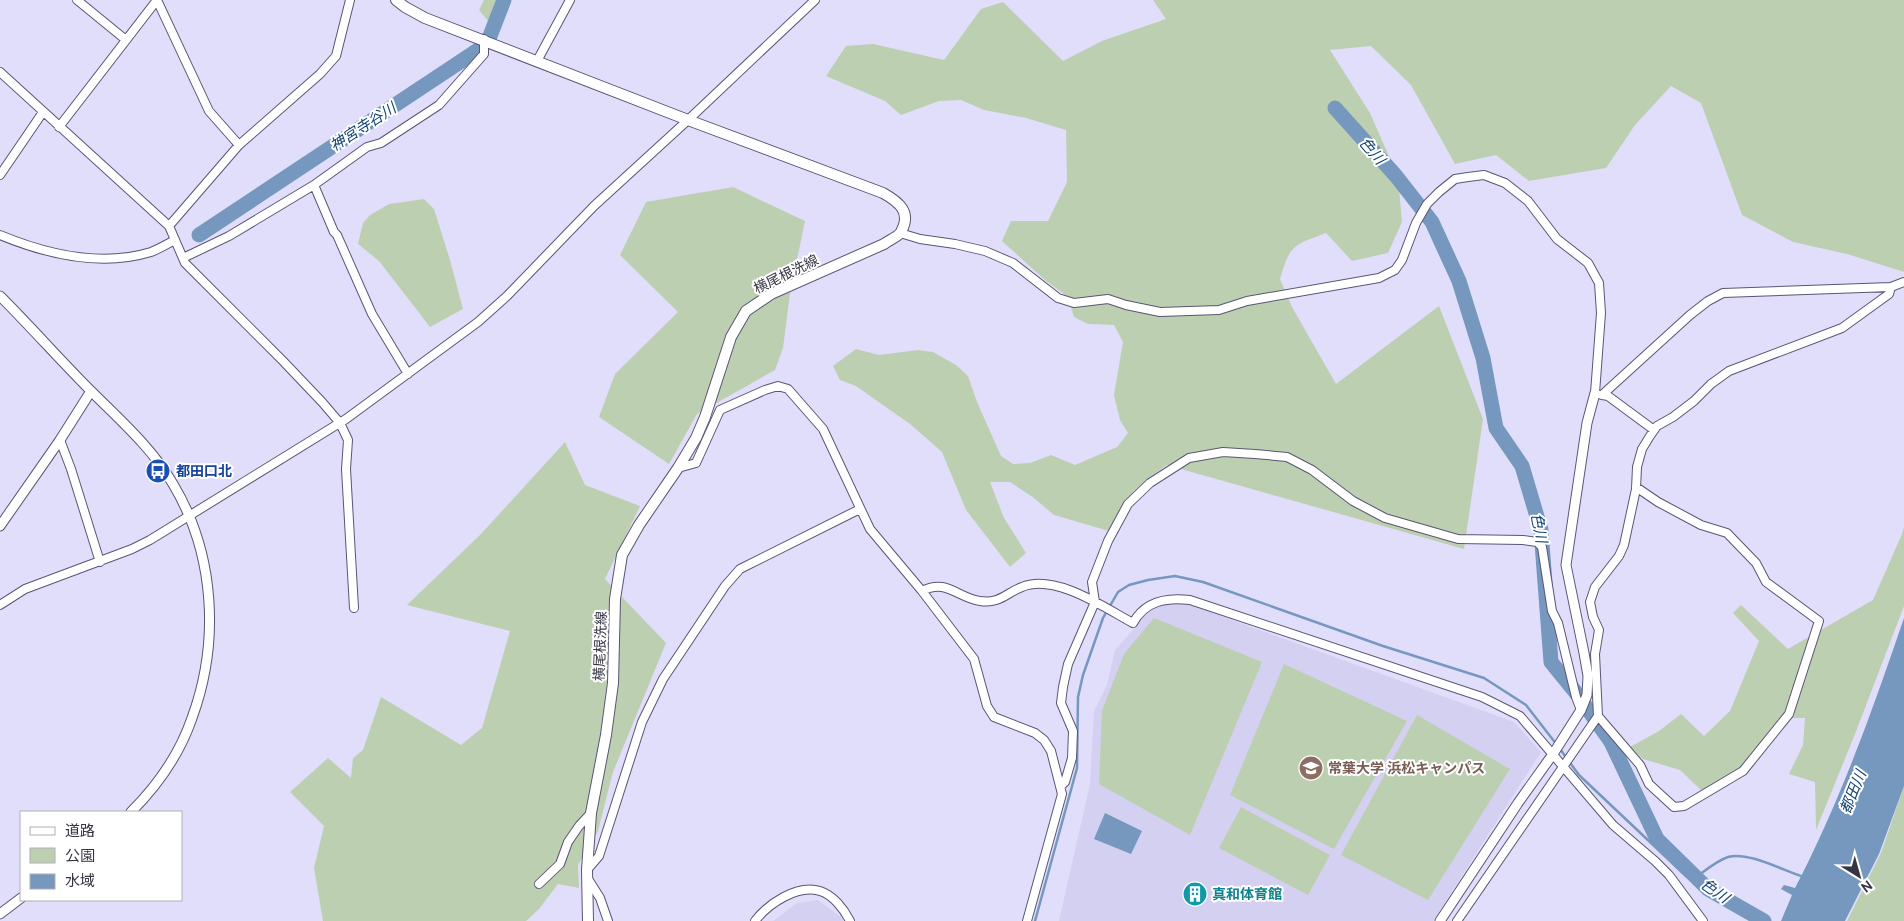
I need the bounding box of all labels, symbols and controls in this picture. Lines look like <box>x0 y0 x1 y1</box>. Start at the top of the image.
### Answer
water label: 神宮寺谷川 <box>327 98 401 155</box>
water label: 色川 <box>1355 134 1390 170</box>
street label: 横尾根洗線 <box>751 251 821 297</box>
bus stop icon: 都田口北 <box>145 458 171 484</box>
place label: 都田口北 <box>176 462 232 480</box>
water label: 色川 <box>1527 512 1551 546</box>
street label: 横尾根洗線 <box>590 611 610 681</box>
school or university icon: 常葉大学 浜松キャンパス <box>1298 755 1324 781</box>
place label: 常葉大学 浜松キャンパス <box>1328 759 1485 777</box>
water label: 都田川 <box>1836 766 1871 816</box>
legend <box>20 811 182 901</box>
text: 道路 <box>65 822 95 840</box>
text: 公園 <box>65 847 95 865</box>
north arrow <box>1834 851 1884 901</box>
text: 水域 <box>65 872 95 890</box>
water label: 色川 <box>1698 875 1734 908</box>
text: N <box>1857 876 1876 897</box>
building icon: 真和体育館 <box>1182 881 1208 907</box>
place label: 真和体育館 <box>1212 885 1282 903</box>

